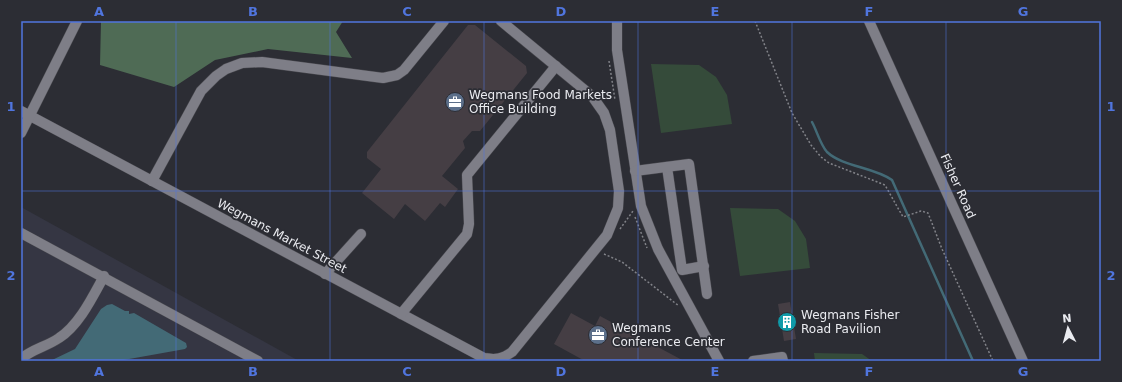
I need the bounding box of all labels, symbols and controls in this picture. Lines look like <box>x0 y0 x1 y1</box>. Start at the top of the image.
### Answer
text: A <box>94 4 104 19</box>
text: B <box>248 4 258 19</box>
text: C <box>402 4 412 19</box>
text: D <box>556 4 567 19</box>
text: E <box>711 4 719 19</box>
text: F <box>865 4 873 19</box>
text: G <box>1018 4 1028 19</box>
place label: Wegmans Food Markets Office Building <box>469 88 612 116</box>
office icon: Wegmans Food Markets Office Building <box>444 91 466 113</box>
text: 1 <box>6 99 16 114</box>
text: 1 <box>1106 99 1116 114</box>
street label: Fisher Road <box>937 151 979 221</box>
street label: Wegmans Market Street <box>215 196 349 276</box>
text: 2 <box>6 268 16 283</box>
text: 2 <box>1106 268 1116 283</box>
place label: Wegmans Fisher Road Pavilion <box>801 308 899 336</box>
north arrow <box>1048 308 1088 348</box>
building icon: Wegmans Fisher Road Pavilion <box>776 311 798 333</box>
text: N <box>1062 312 1072 325</box>
place label: Wegmans Conference Center <box>612 321 725 349</box>
office icon: Wegmans Conference Center <box>587 324 609 346</box>
text: A <box>94 364 104 379</box>
text: B <box>248 364 258 379</box>
text: C <box>402 364 412 379</box>
text: D <box>556 364 567 379</box>
text: E <box>711 364 719 379</box>
text: F <box>865 364 873 379</box>
text: G <box>1018 364 1028 379</box>

